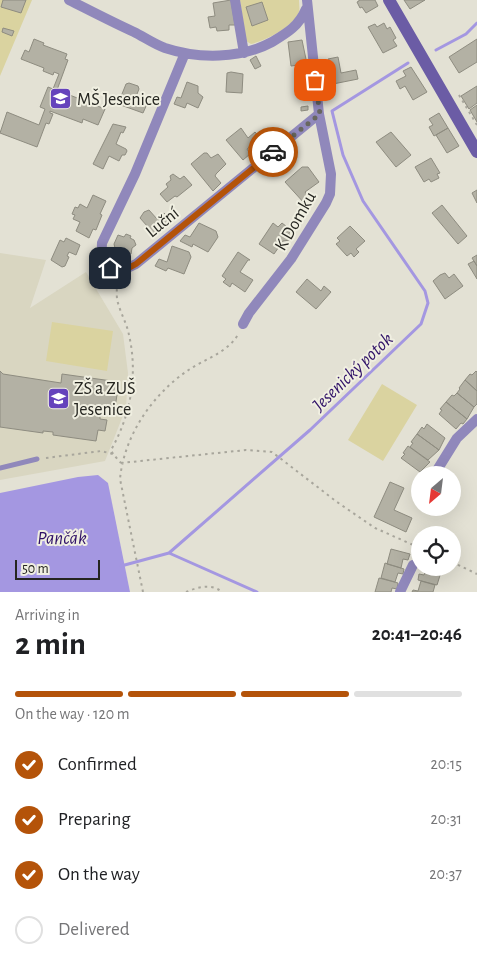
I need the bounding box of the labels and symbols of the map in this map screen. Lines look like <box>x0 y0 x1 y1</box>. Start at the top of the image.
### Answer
pin <box>294 59 336 101</box>
school or university icon: MŠ Jesenice <box>49 87 73 111</box>
place label: MŠ Jesenice <box>77 88 160 109</box>
courier <box>248 127 298 177</box>
street label: K Domku <box>272 189 320 254</box>
street label: Luční <box>143 204 183 241</box>
pin <box>89 247 131 289</box>
water label: Jesenický potok <box>309 329 397 415</box>
place label: ZŠ a ZUŠ Jesenice <box>74 377 136 419</box>
school or university icon: ZŠ a ZUŠ Jesenice <box>46 386 70 410</box>
north arrow <box>411 466 461 516</box>
water label: Pančák <box>37 529 87 548</box>
scale bar <box>15 557 100 580</box>

